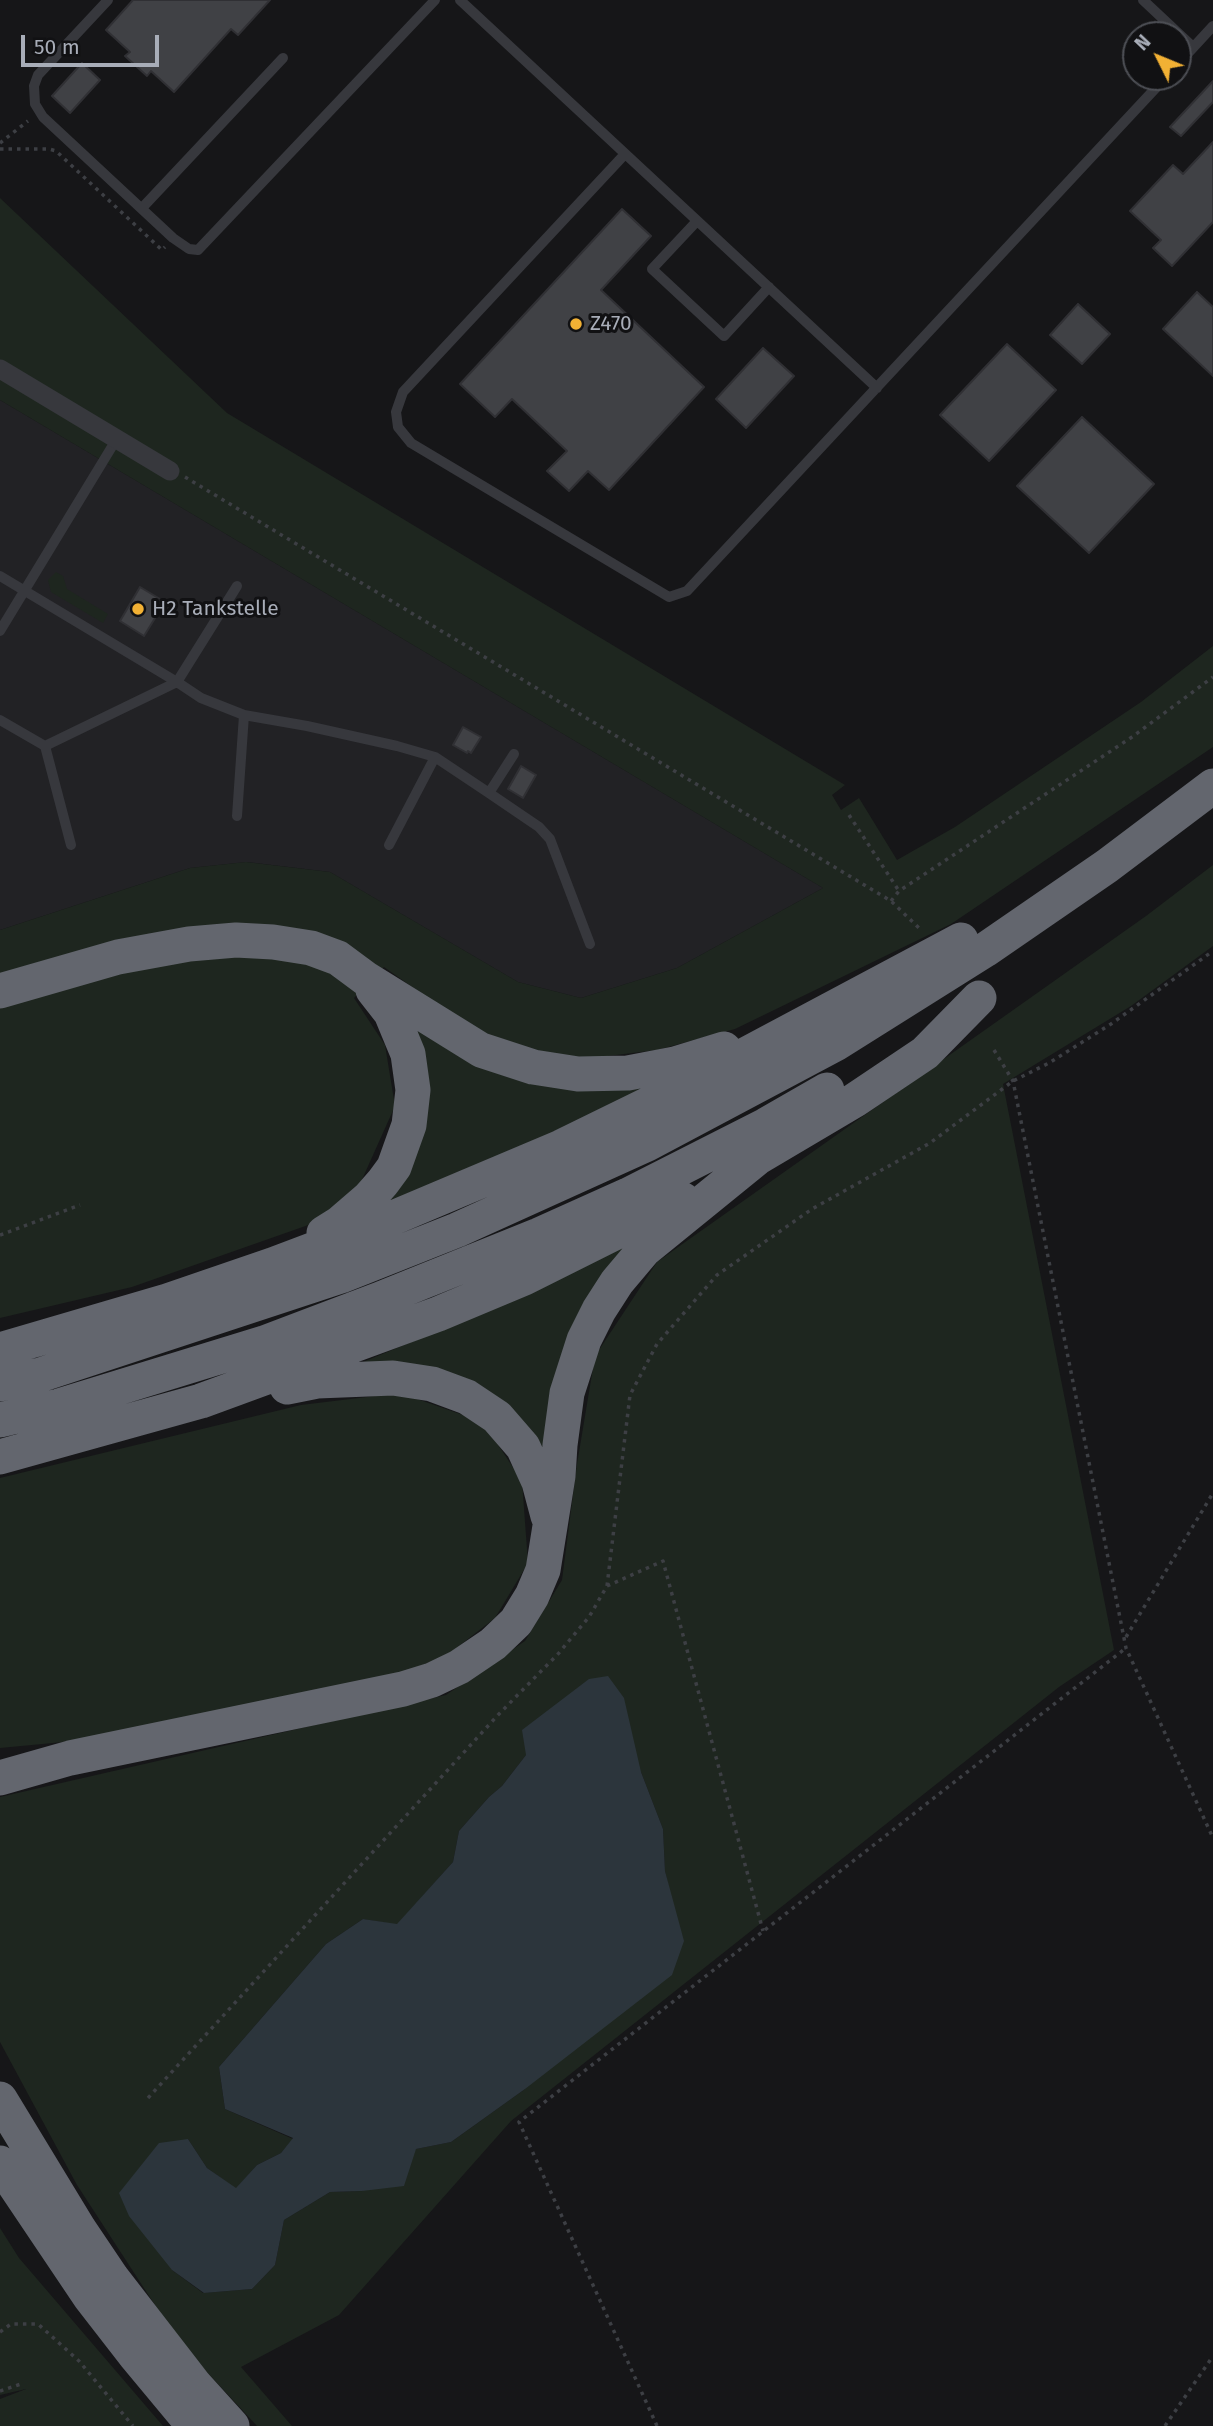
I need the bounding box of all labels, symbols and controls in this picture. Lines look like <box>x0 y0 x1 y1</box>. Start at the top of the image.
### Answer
scale bar <box>24 21 163 65</box>
north arrow <box>1122 21 1192 91</box>
text: N <box>1130 30 1155 55</box>
text: 50 m <box>34 34 80 60</box>
place label: Z470 <box>590 311 632 337</box>
marker: Z470 <box>568 316 584 332</box>
place label: H2 Tankstelle <box>152 596 279 622</box>
marker: H2 Tankstelle <box>130 601 146 617</box>

